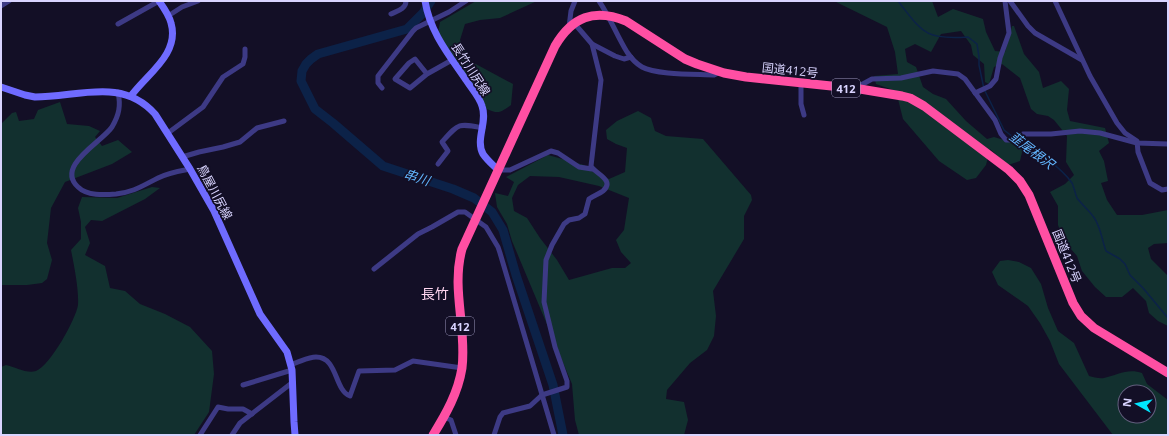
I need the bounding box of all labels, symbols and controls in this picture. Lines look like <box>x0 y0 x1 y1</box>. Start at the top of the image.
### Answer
street label: 長竹川尻線 <box>448 39 494 99</box>
street label: 国道412号 <box>761 59 819 81</box>
road number: 412 <box>832 79 860 97</box>
water label: 韮尾根沢 <box>1006 127 1060 174</box>
street label: 鳥屋川尻線 <box>193 162 237 222</box>
water label: 串川 <box>402 164 434 190</box>
street label: 国道412号 <box>1049 227 1085 285</box>
district label: 長竹 <box>421 284 449 303</box>
road number: 412 <box>446 317 474 335</box>
north arrow <box>1117 384 1157 424</box>
text: N <box>1119 397 1135 408</box>

